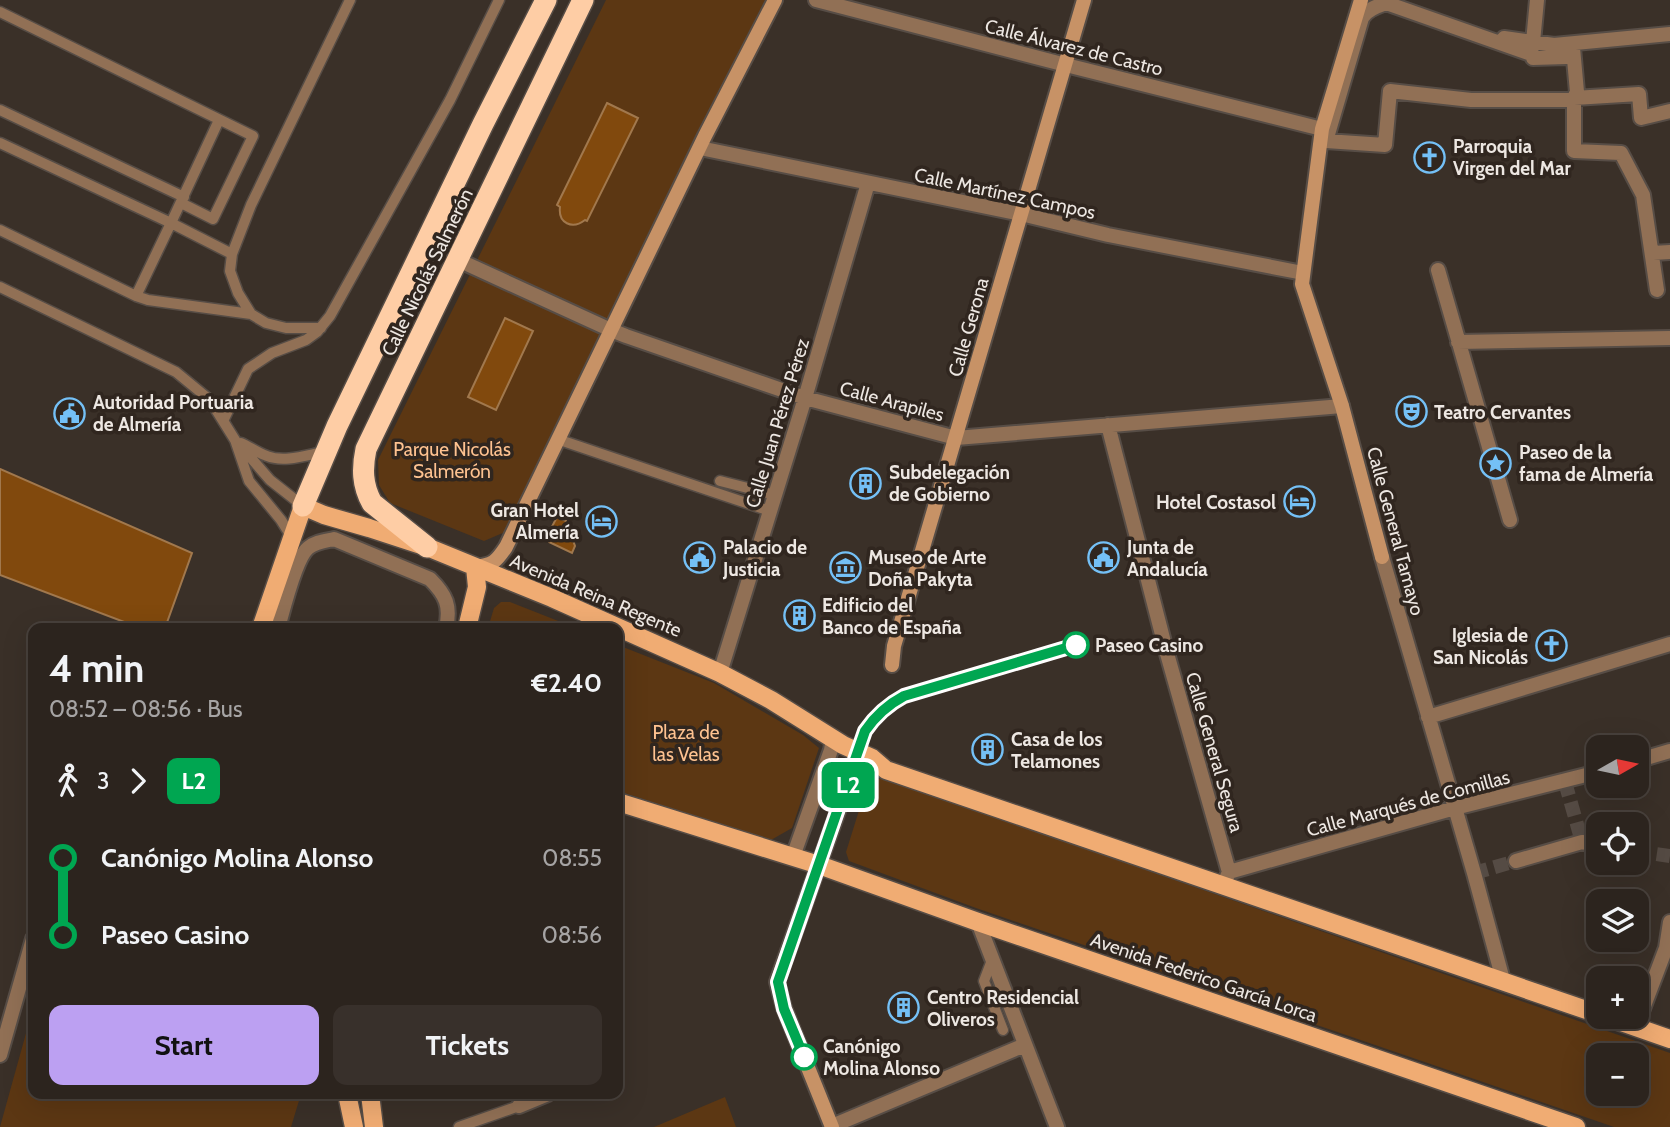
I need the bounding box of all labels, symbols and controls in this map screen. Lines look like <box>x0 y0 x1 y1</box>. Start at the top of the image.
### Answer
street label: Calle Álvarez de Castro <box>983 13 1165 81</box>
place label: Parroquia Virgen del Mar <box>1453 135 1571 180</box>
church icon: Parroquia Virgen del Mar <box>1413 140 1447 174</box>
street label: Calle Martínez Campos <box>912 163 1098 224</box>
street label: Calle Nicolás Salmerón <box>377 185 478 360</box>
street label: Calle Gerona <box>943 275 994 379</box>
street label: Calle Juan Pérez Pérez <box>741 336 814 511</box>
street label: Calle Arapiles <box>837 377 947 426</box>
place label: Autoridad Portuaria de Almería <box>93 391 254 436</box>
theatre icon: Teatro Cervantes <box>1394 395 1428 429</box>
public building icon: Autoridad Portuaria de Almería <box>53 396 87 430</box>
place label: Teatro Cervantes <box>1434 401 1571 424</box>
park label: Parque Nicolás Salmerón <box>393 438 511 483</box>
place label: Paseo de la fama de Almería <box>1519 441 1654 486</box>
street label: Calle General Tamayo <box>1362 444 1429 618</box>
place icon: Paseo de la fama de Almería <box>1479 446 1513 480</box>
place label: Subdelegación de Gobierno <box>889 461 1010 506</box>
building icon: Subdelegación de Gobierno <box>849 466 883 500</box>
hotel icon: Hotel Costasol <box>1282 485 1316 519</box>
place label: Hotel Costasol <box>1156 491 1276 514</box>
place label: Gran Hotel Almería <box>490 499 580 544</box>
hotel icon: Gran Hotel Almería <box>585 504 619 538</box>
place label: Palacio de Justicia <box>722 536 807 581</box>
place label: Junta de Andalucía <box>1126 536 1208 581</box>
public building icon: Palacio de Justicia <box>683 541 717 575</box>
public building icon: Junta de Andalucía <box>1087 541 1121 575</box>
place label: Museo de Arte Doña Pakyta <box>868 546 987 591</box>
street label: Avenida Reina Regente <box>507 549 685 642</box>
museum icon: Museo de Arte Doña Pakyta <box>828 551 862 585</box>
place label: Edificio del Banco de España <box>822 594 962 639</box>
building icon: Edificio del Banco de España <box>782 599 816 633</box>
place label: Iglesia de San Nicolás <box>1433 624 1528 669</box>
church icon: Iglesia de San Nicolás <box>1534 629 1568 663</box>
marker: Paseo Casino <box>1063 632 1089 658</box>
place label: Paseo Casino <box>1095 634 1204 657</box>
text: 4 min <box>49 645 144 692</box>
text: €2.40 <box>531 667 602 699</box>
street label: Calle General Segura <box>1181 669 1248 835</box>
text: 08:52 – 08:56 · Bus <box>49 695 242 723</box>
park label: Plaza de las Velas <box>652 721 720 766</box>
place label: Casa de los Telamones <box>1011 728 1103 773</box>
building icon: Casa de los Telamones <box>971 733 1005 767</box>
north arrow <box>1586 735 1648 798</box>
map controls <box>1586 735 1649 1106</box>
icon: walk <box>49 762 87 800</box>
icon: forward <box>119 762 157 800</box>
line badge: L2 <box>816 762 880 808</box>
street label: Calle Marqués de Comillas <box>1304 765 1512 842</box>
text: L2 <box>181 766 206 795</box>
text: 3 <box>97 767 109 795</box>
text: L2 <box>836 770 860 799</box>
button: locate <box>1586 812 1649 875</box>
text: Canónigo Molina Alonso <box>101 842 373 874</box>
text: 08:55 <box>542 844 602 872</box>
button: layers <box>1586 889 1649 952</box>
text: Paseo Casino <box>101 919 249 951</box>
text: 08:56 <box>542 921 602 949</box>
street label: Avenida Federico García Lorca <box>1088 928 1320 1027</box>
button: + <box>1586 966 1649 1029</box>
place label: Centro Residencial Oliveros <box>927 986 1079 1031</box>
building icon: Centro Residencial Oliveros <box>887 991 921 1025</box>
button: Start <box>49 1005 319 1085</box>
button: Tickets <box>333 1005 602 1085</box>
place label: Canónigo Molina Alonso <box>823 1035 940 1080</box>
button: − <box>1586 1043 1649 1106</box>
marker: Canónigo Molina Alonso <box>791 1044 817 1070</box>

